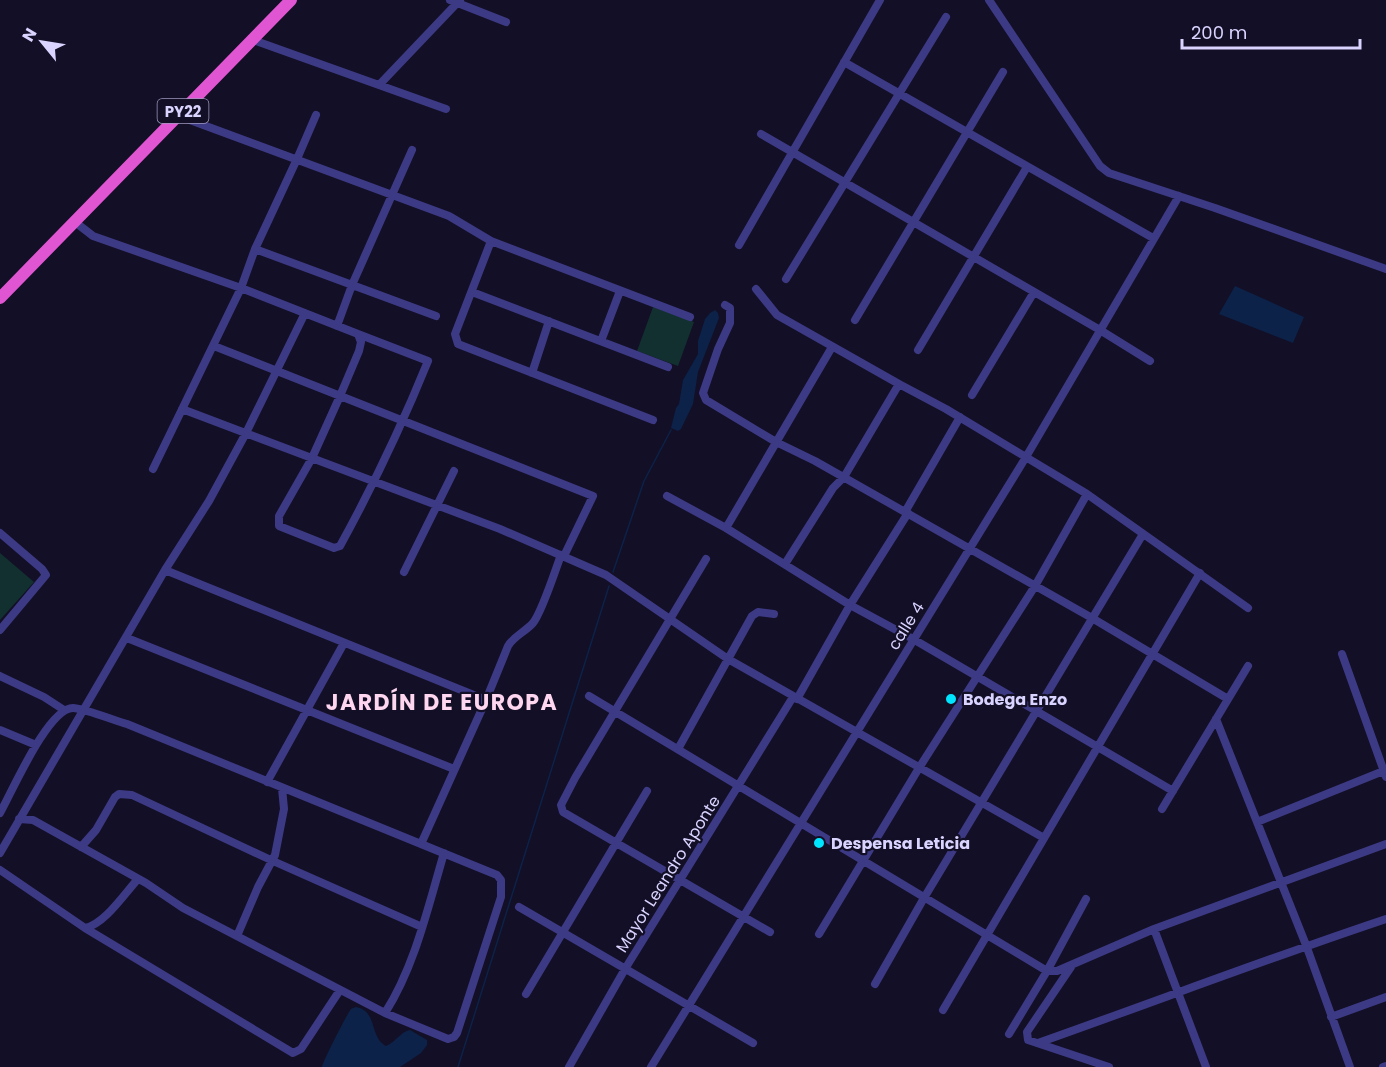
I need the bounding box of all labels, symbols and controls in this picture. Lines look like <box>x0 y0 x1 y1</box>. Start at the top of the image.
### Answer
north arrow <box>12 12 72 72</box>
scale bar <box>1182 12 1360 50</box>
text: 200 m <box>1191 20 1247 45</box>
text: N <box>16 24 42 46</box>
road number: PY22 <box>158 99 208 123</box>
street label: calle 4 <box>882 598 930 654</box>
district label: JARDÍN DE EUROPA <box>326 687 558 718</box>
place label: Bodega Enzo <box>963 688 1067 711</box>
marker: Bodega Enzo <box>944 692 958 706</box>
street label: Mayor Leandro Aponte <box>610 791 726 957</box>
place label: Despensa Leticia <box>831 832 970 855</box>
marker: Despensa Leticia <box>812 836 826 850</box>

